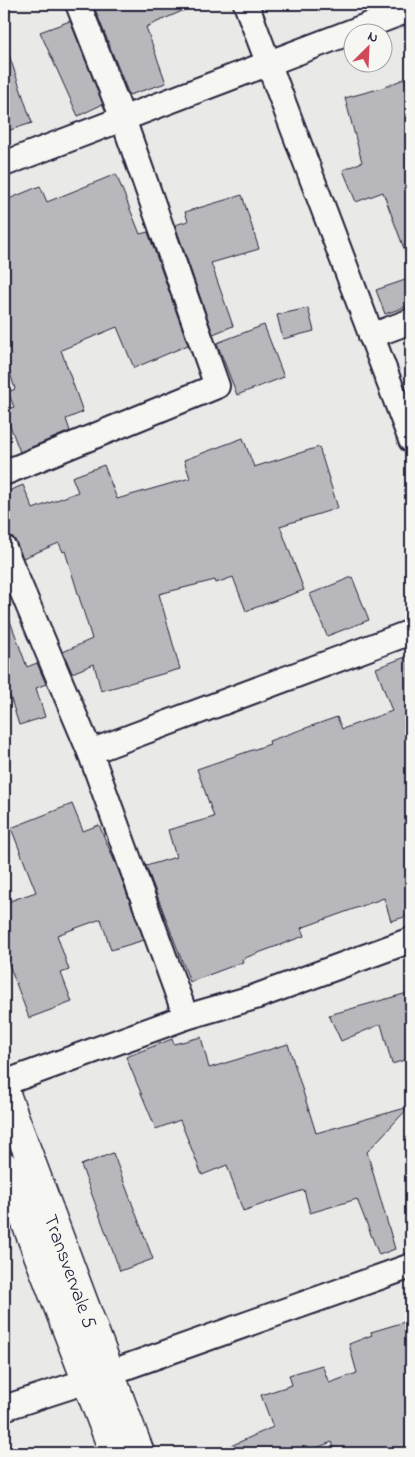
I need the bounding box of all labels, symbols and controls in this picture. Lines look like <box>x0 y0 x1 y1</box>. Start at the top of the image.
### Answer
north arrow <box>342 22 392 72</box>
text: N <box>364 26 381 49</box>
street label: Transvervale 5 <box>35 1211 103 1333</box>

